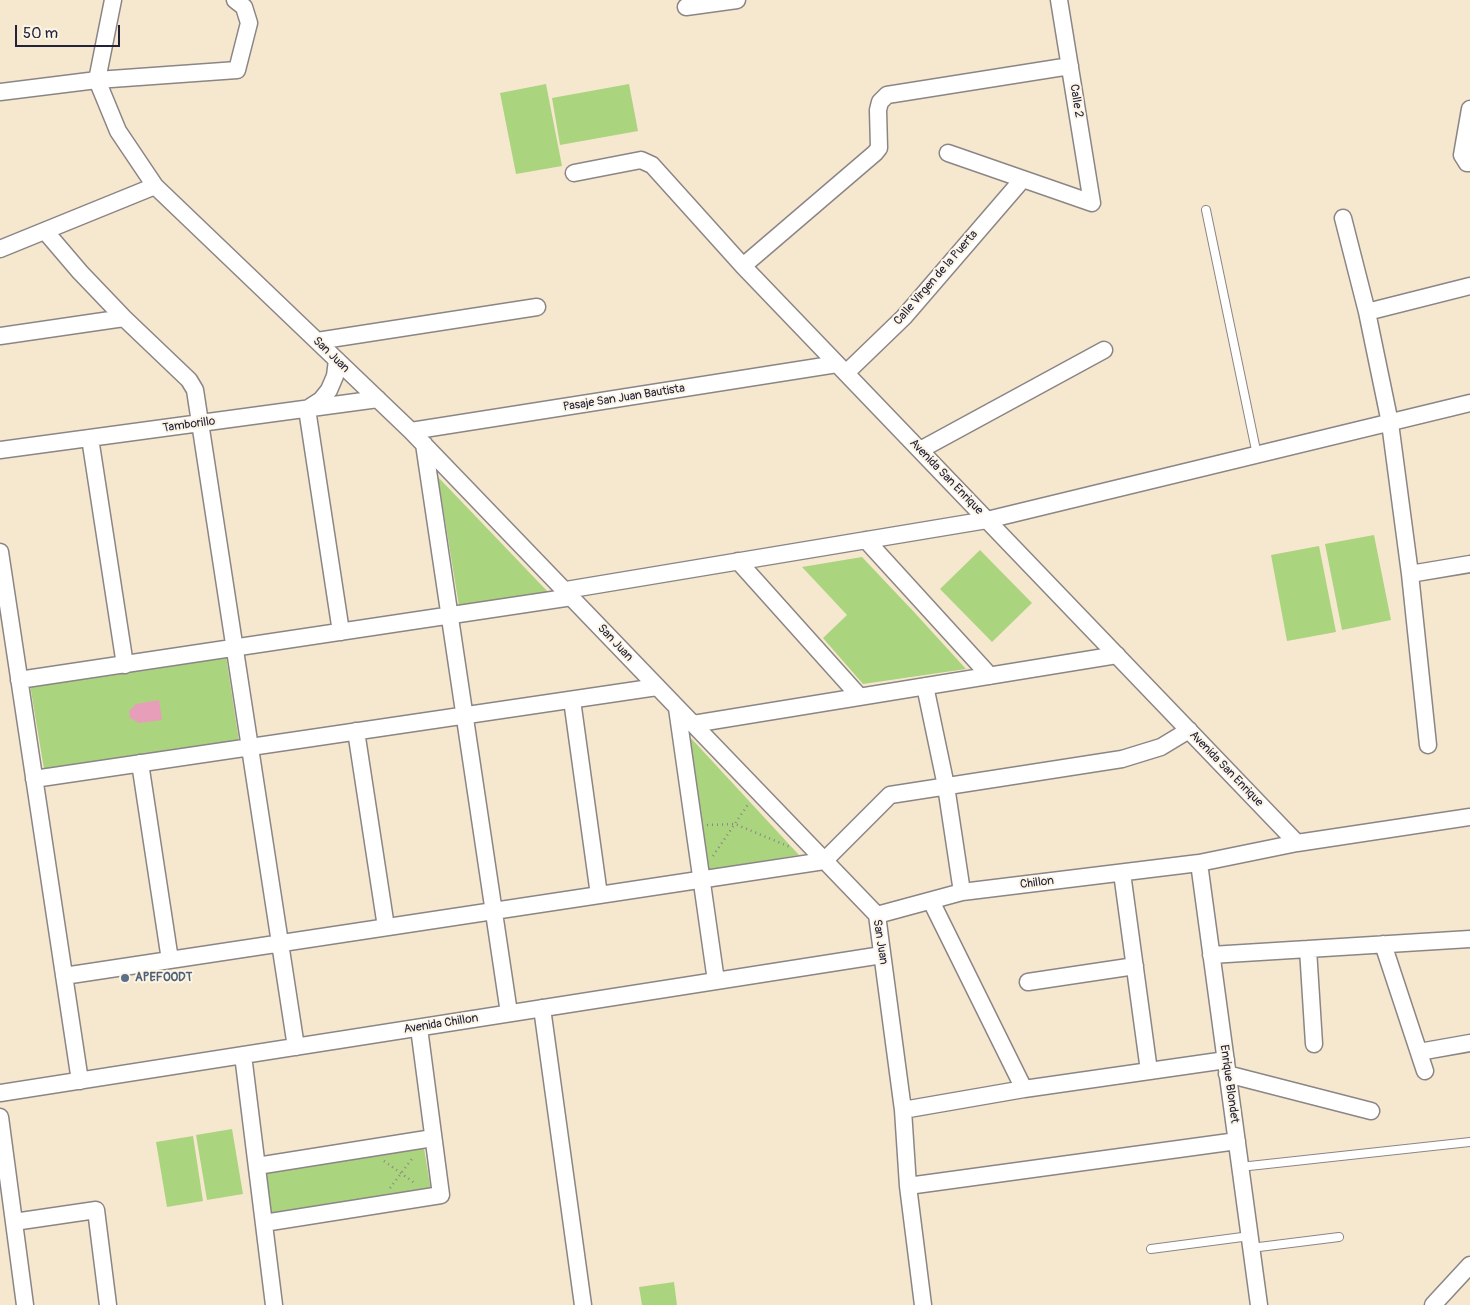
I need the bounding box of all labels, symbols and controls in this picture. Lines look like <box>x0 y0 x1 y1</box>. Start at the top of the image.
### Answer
scale bar <box>18 15 122 47</box>
text: 50 m <box>23 24 58 43</box>
street label: Calle 2 <box>1066 83 1086 119</box>
street label: Calle Virgen de la Puerta <box>891 228 981 328</box>
street label: San Juan <box>310 334 352 376</box>
street label: Pasaje San Juan Bautista <box>562 381 686 415</box>
street label: Tamborillo <box>162 414 216 436</box>
street label: Avenida San Enrique <box>906 436 986 518</box>
street label: San Juan <box>594 621 636 665</box>
street label: Avenida San Enrique <box>1186 728 1266 810</box>
street label: Chillon <box>1019 874 1055 892</box>
street label: San Juan <box>869 918 891 966</box>
place label: APEFOODT <box>135 971 192 985</box>
marker: APEFOODT <box>119 972 131 984</box>
street label: Avenida Chillon <box>403 1011 479 1037</box>
street label: Enrique Blondet <box>1216 1044 1242 1124</box>

